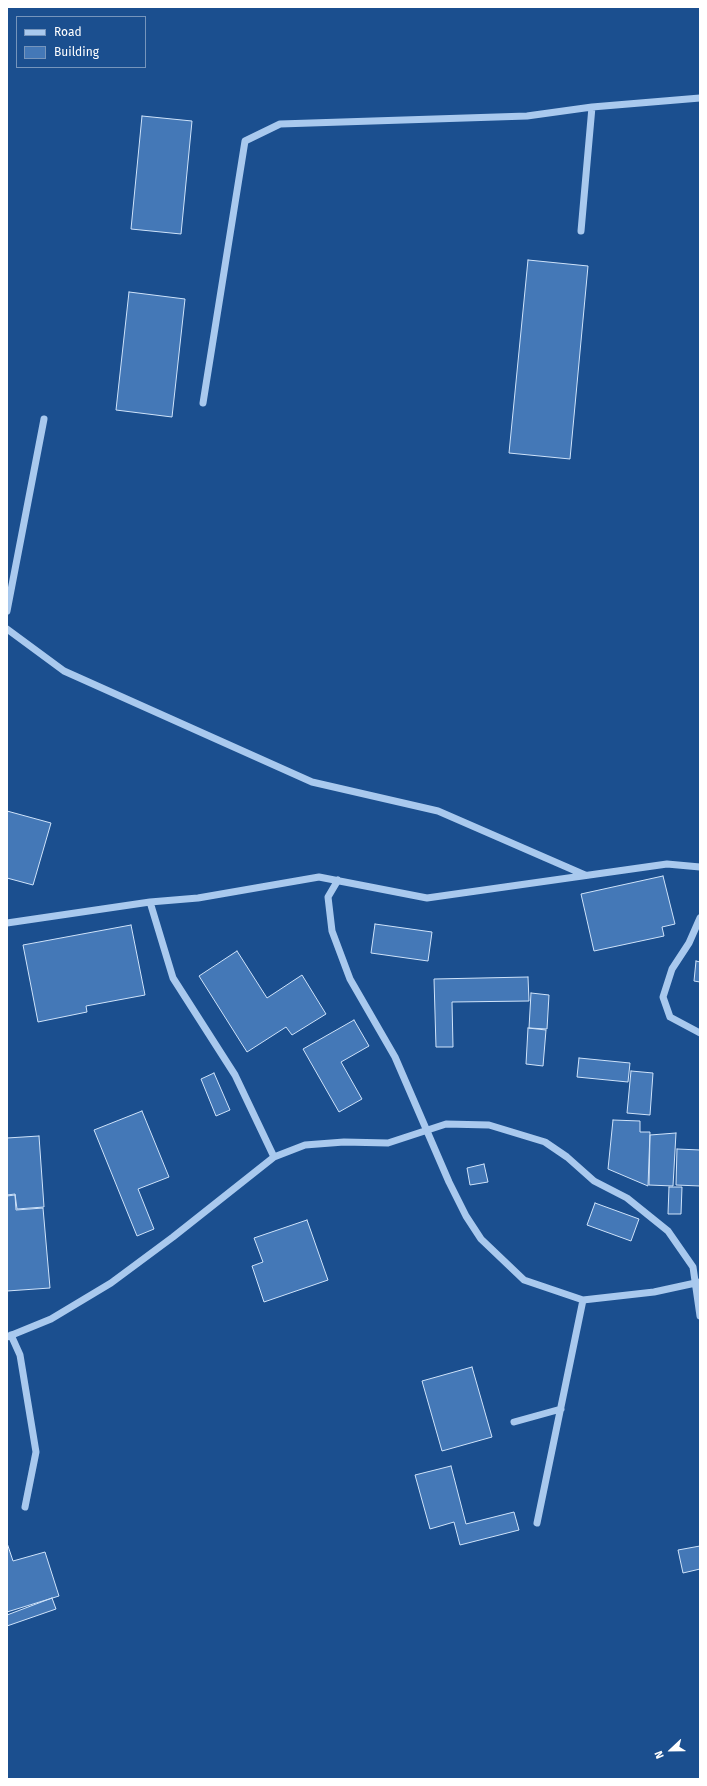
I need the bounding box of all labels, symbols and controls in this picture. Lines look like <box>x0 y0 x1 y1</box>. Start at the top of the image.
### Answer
legend <box>16 16 146 68</box>
text: Road <box>54 25 82 39</box>
text: Building <box>54 45 99 59</box>
north arrow <box>651 1730 691 1770</box>
text: N <box>652 1749 667 1761</box>

